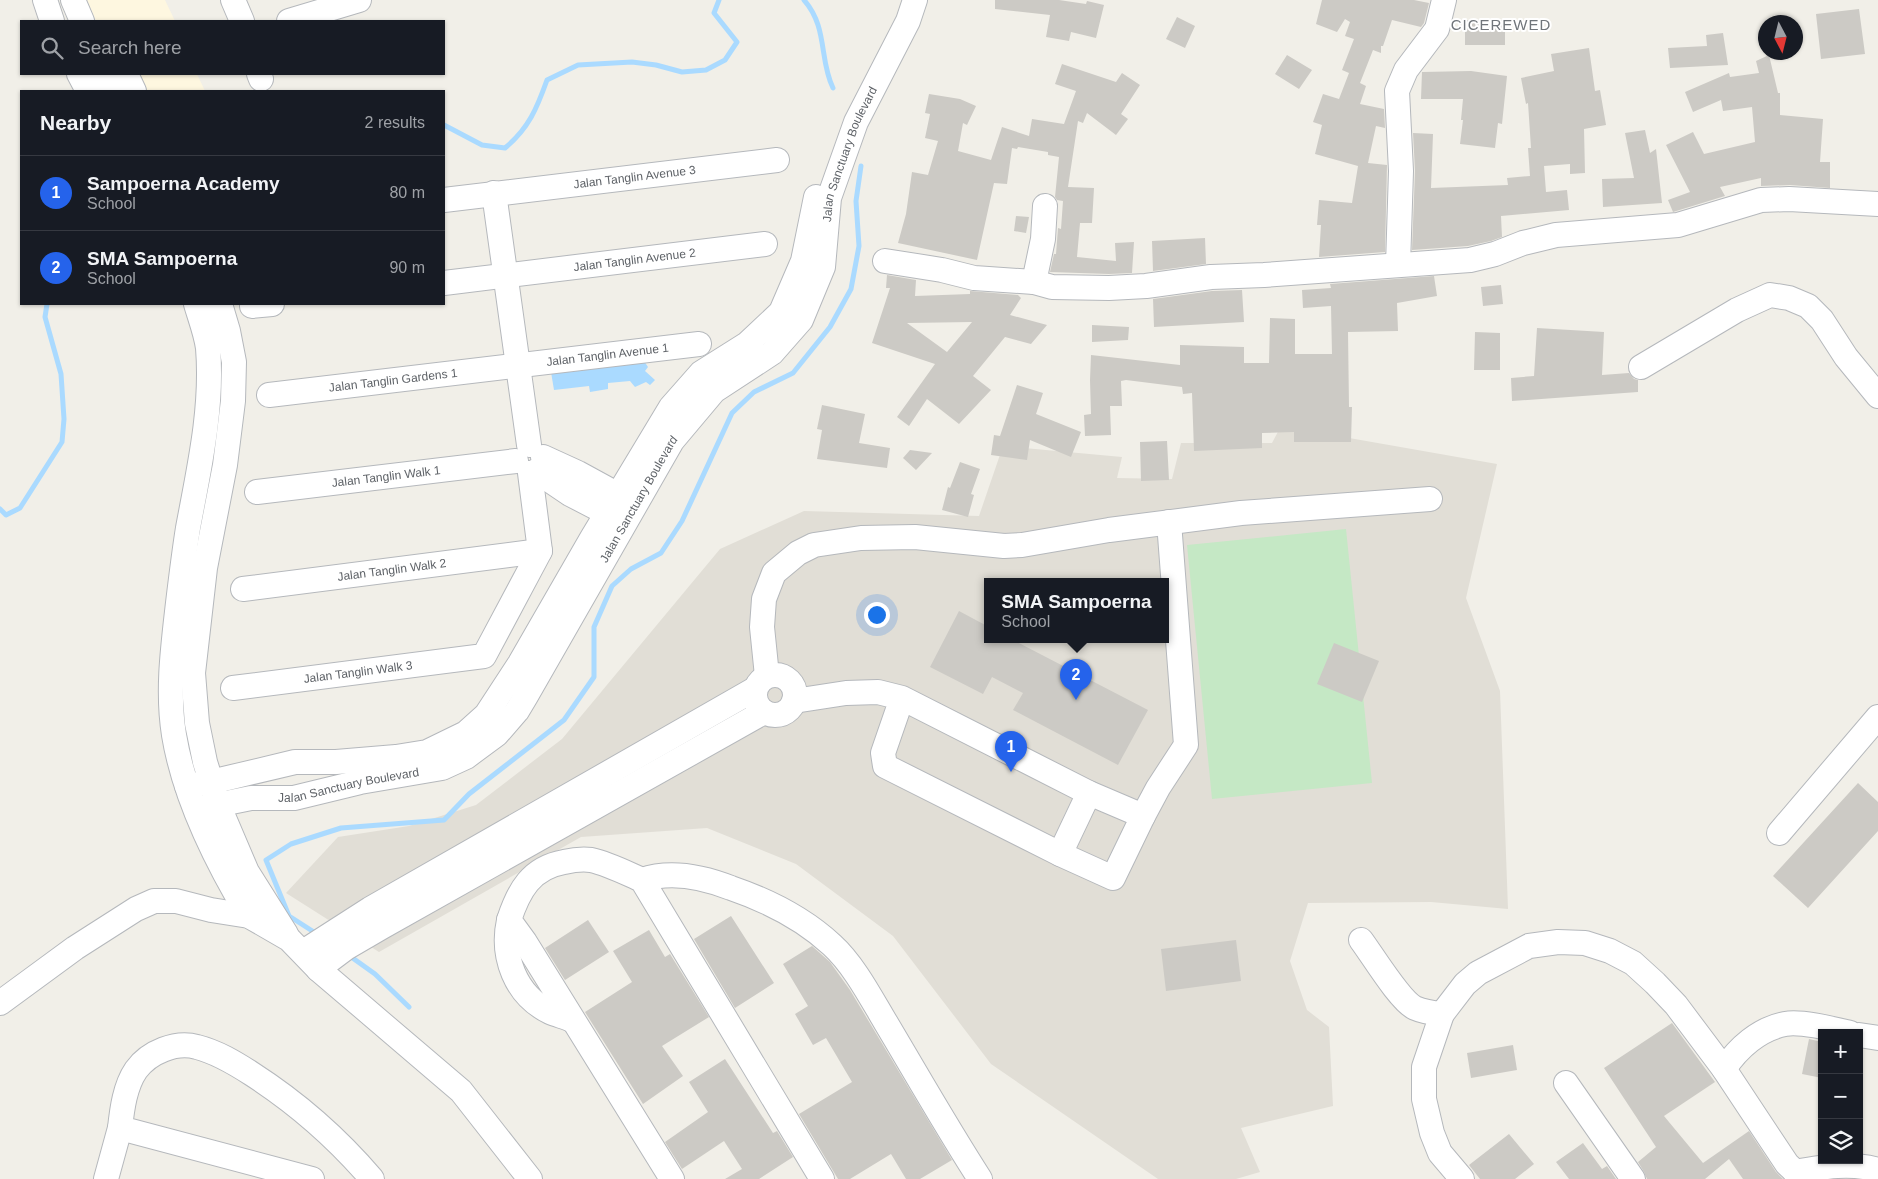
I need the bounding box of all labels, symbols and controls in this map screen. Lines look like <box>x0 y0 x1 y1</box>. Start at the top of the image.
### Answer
north arrow <box>1758 15 1803 60</box>
district label: CICEREWED <box>1451 16 1551 33</box>
search box <box>20 20 445 75</box>
icon: search <box>38 34 66 62</box>
text: Search here <box>78 37 182 58</box>
street label: Jalan Sanctuary Boulevard <box>820 84 880 223</box>
text: Nearby <box>40 111 111 134</box>
text: 2 results <box>365 114 425 131</box>
street label: Jalan Tanglin Avenue 3 <box>573 163 697 191</box>
text: Sampoerna Academy <box>87 173 280 194</box>
text: 1 <box>52 184 60 201</box>
text: 80 m <box>389 184 425 201</box>
text: School <box>87 195 136 212</box>
street label: Jalan Tanglin Avenue 2 <box>573 245 697 274</box>
text: SMA Sampoerna <box>87 248 237 269</box>
text: 2 <box>52 259 60 276</box>
text: 90 m <box>389 259 425 276</box>
text: School <box>87 270 136 287</box>
street label: Jalan Tanglin Avenue 1 <box>546 341 670 369</box>
street label: Jalan Tanglin Gardens 1 <box>328 366 459 395</box>
street label: Jalan Sanctuary Boulevard <box>597 433 680 565</box>
street label: Jalan Tanglin Walk 1 <box>331 463 442 490</box>
street label: Jalan Tanglin Walk 2 <box>337 556 447 584</box>
popup <box>984 578 1169 643</box>
text: SMA Sampoerna <box>1001 591 1152 612</box>
your location <box>864 602 890 628</box>
text: School <box>1001 613 1050 630</box>
street label: Jalan Tanglin Walk 3 <box>303 658 414 686</box>
pin: 2 <box>1060 659 1092 700</box>
pin: 1 <box>995 731 1027 772</box>
street label: Jalan Sanctuary Boulevard <box>278 765 420 805</box>
map controls <box>1818 1029 1863 1164</box>
button: + <box>1818 1029 1863 1074</box>
button: − <box>1818 1074 1863 1119</box>
button: layers <box>1818 1119 1863 1164</box>

